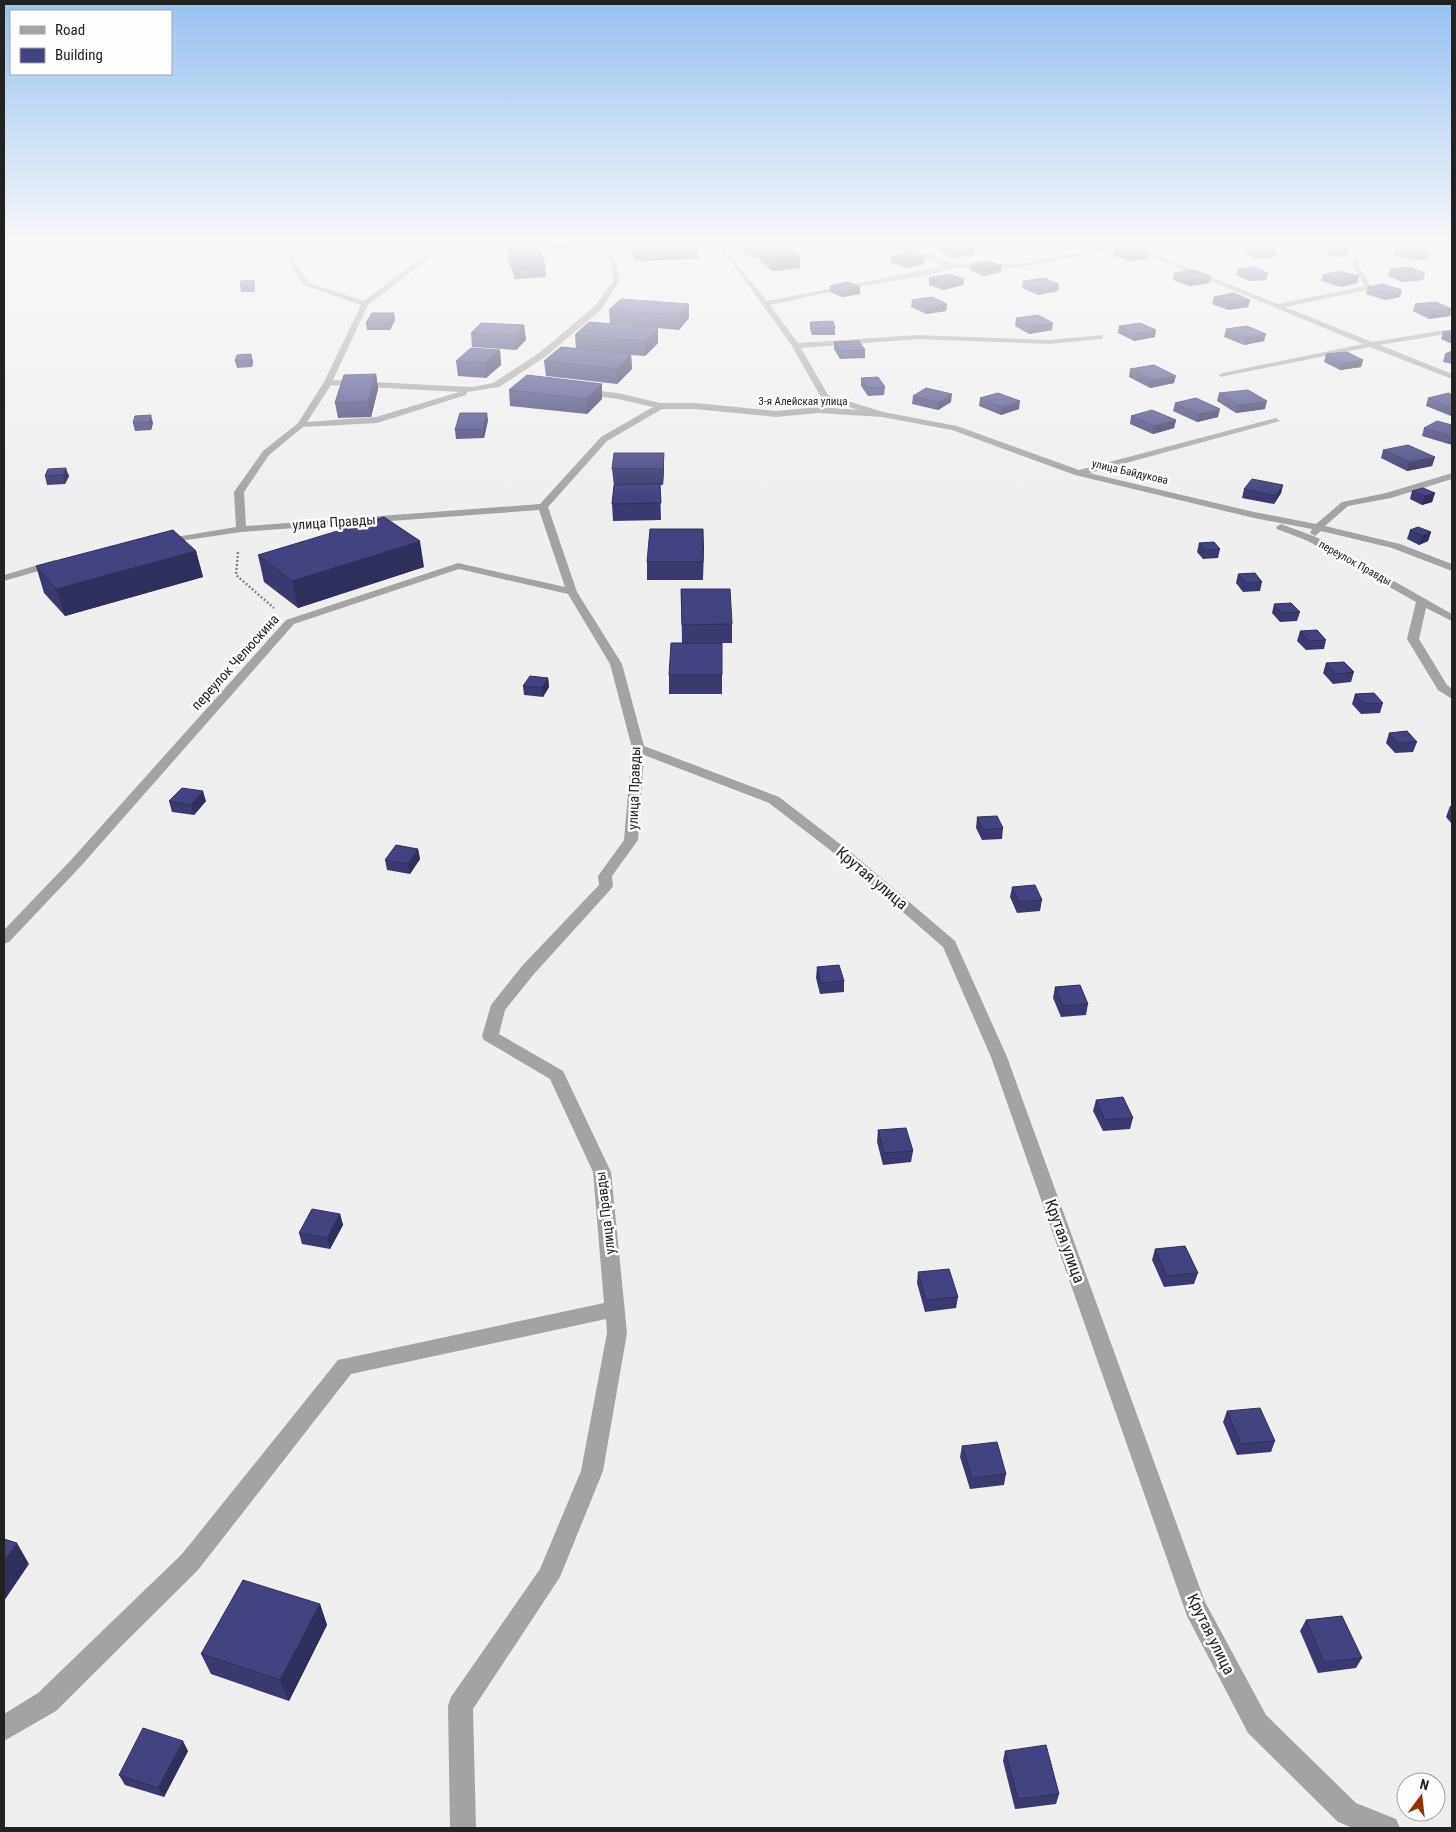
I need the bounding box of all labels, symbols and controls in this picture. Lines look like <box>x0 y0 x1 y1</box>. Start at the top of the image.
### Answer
legend <box>10 10 172 75</box>
text: Road <box>55 21 85 39</box>
text: Building <box>55 46 103 64</box>
street label: 3-я Алейская улица <box>759 395 847 408</box>
street label: улица Байдукова <box>1091 457 1169 487</box>
street label: улица Правды <box>292 511 376 533</box>
street label: переулок Правды <box>1316 538 1394 588</box>
street label: переулок Челюскина <box>188 611 282 713</box>
street label: улица Правды <box>625 746 643 830</box>
street label: Крутая улица <box>832 843 912 913</box>
street label: улица Правды <box>592 1171 618 1255</box>
street label: Крутая улица <box>1041 1197 1089 1285</box>
street label: Крутая улица <box>1183 1590 1239 1678</box>
north arrow <box>1396 1772 1446 1822</box>
text: N <box>1418 1776 1431 1793</box>

